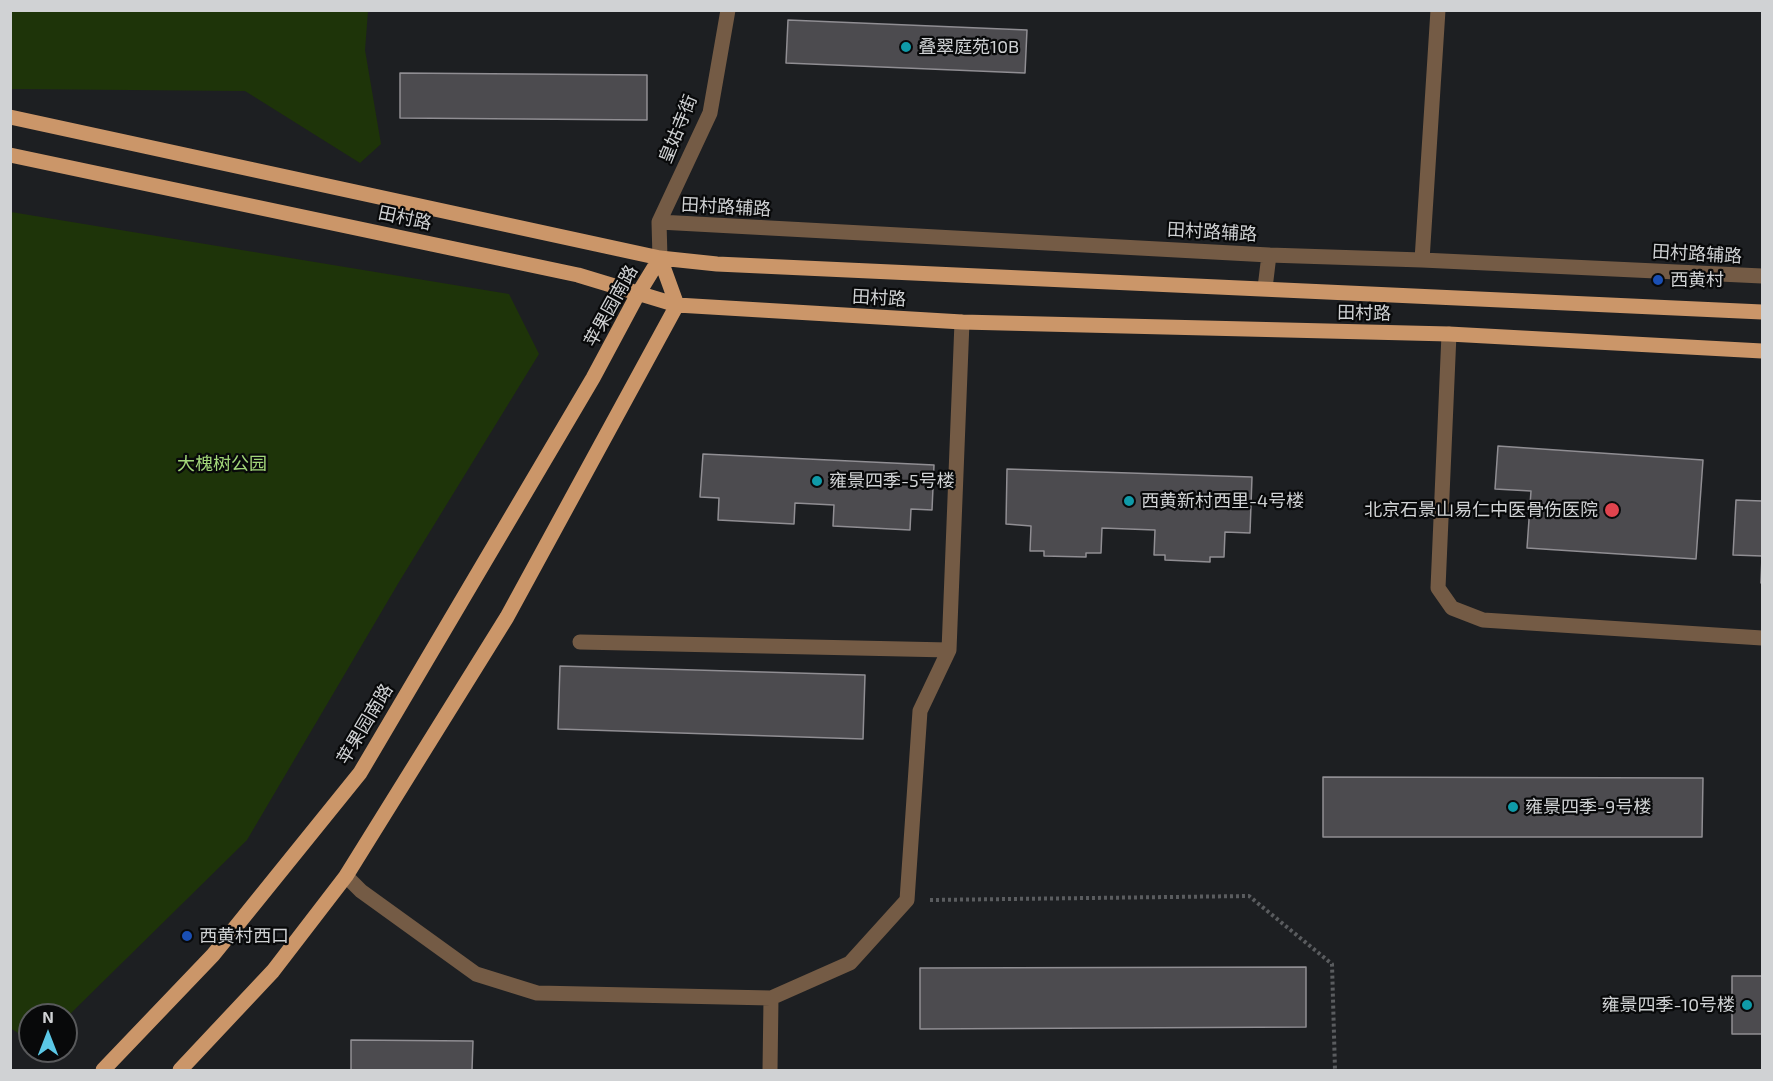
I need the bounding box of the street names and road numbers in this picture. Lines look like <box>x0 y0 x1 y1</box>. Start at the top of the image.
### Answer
street label: 皇姑寺街 <box>655 92 701 166</box>
street label: 田村路辅路 <box>680 194 772 220</box>
street label: 田村路 <box>376 202 434 234</box>
street label: 田村路辅路 <box>1166 219 1258 245</box>
street label: 田村路辅路 <box>1651 241 1743 267</box>
street label: 苹果园南路 <box>580 261 642 351</box>
street label: 田村路 <box>851 286 907 310</box>
street label: 田村路 <box>1337 302 1391 324</box>
street label: 苹果园南路 <box>333 680 397 768</box>

